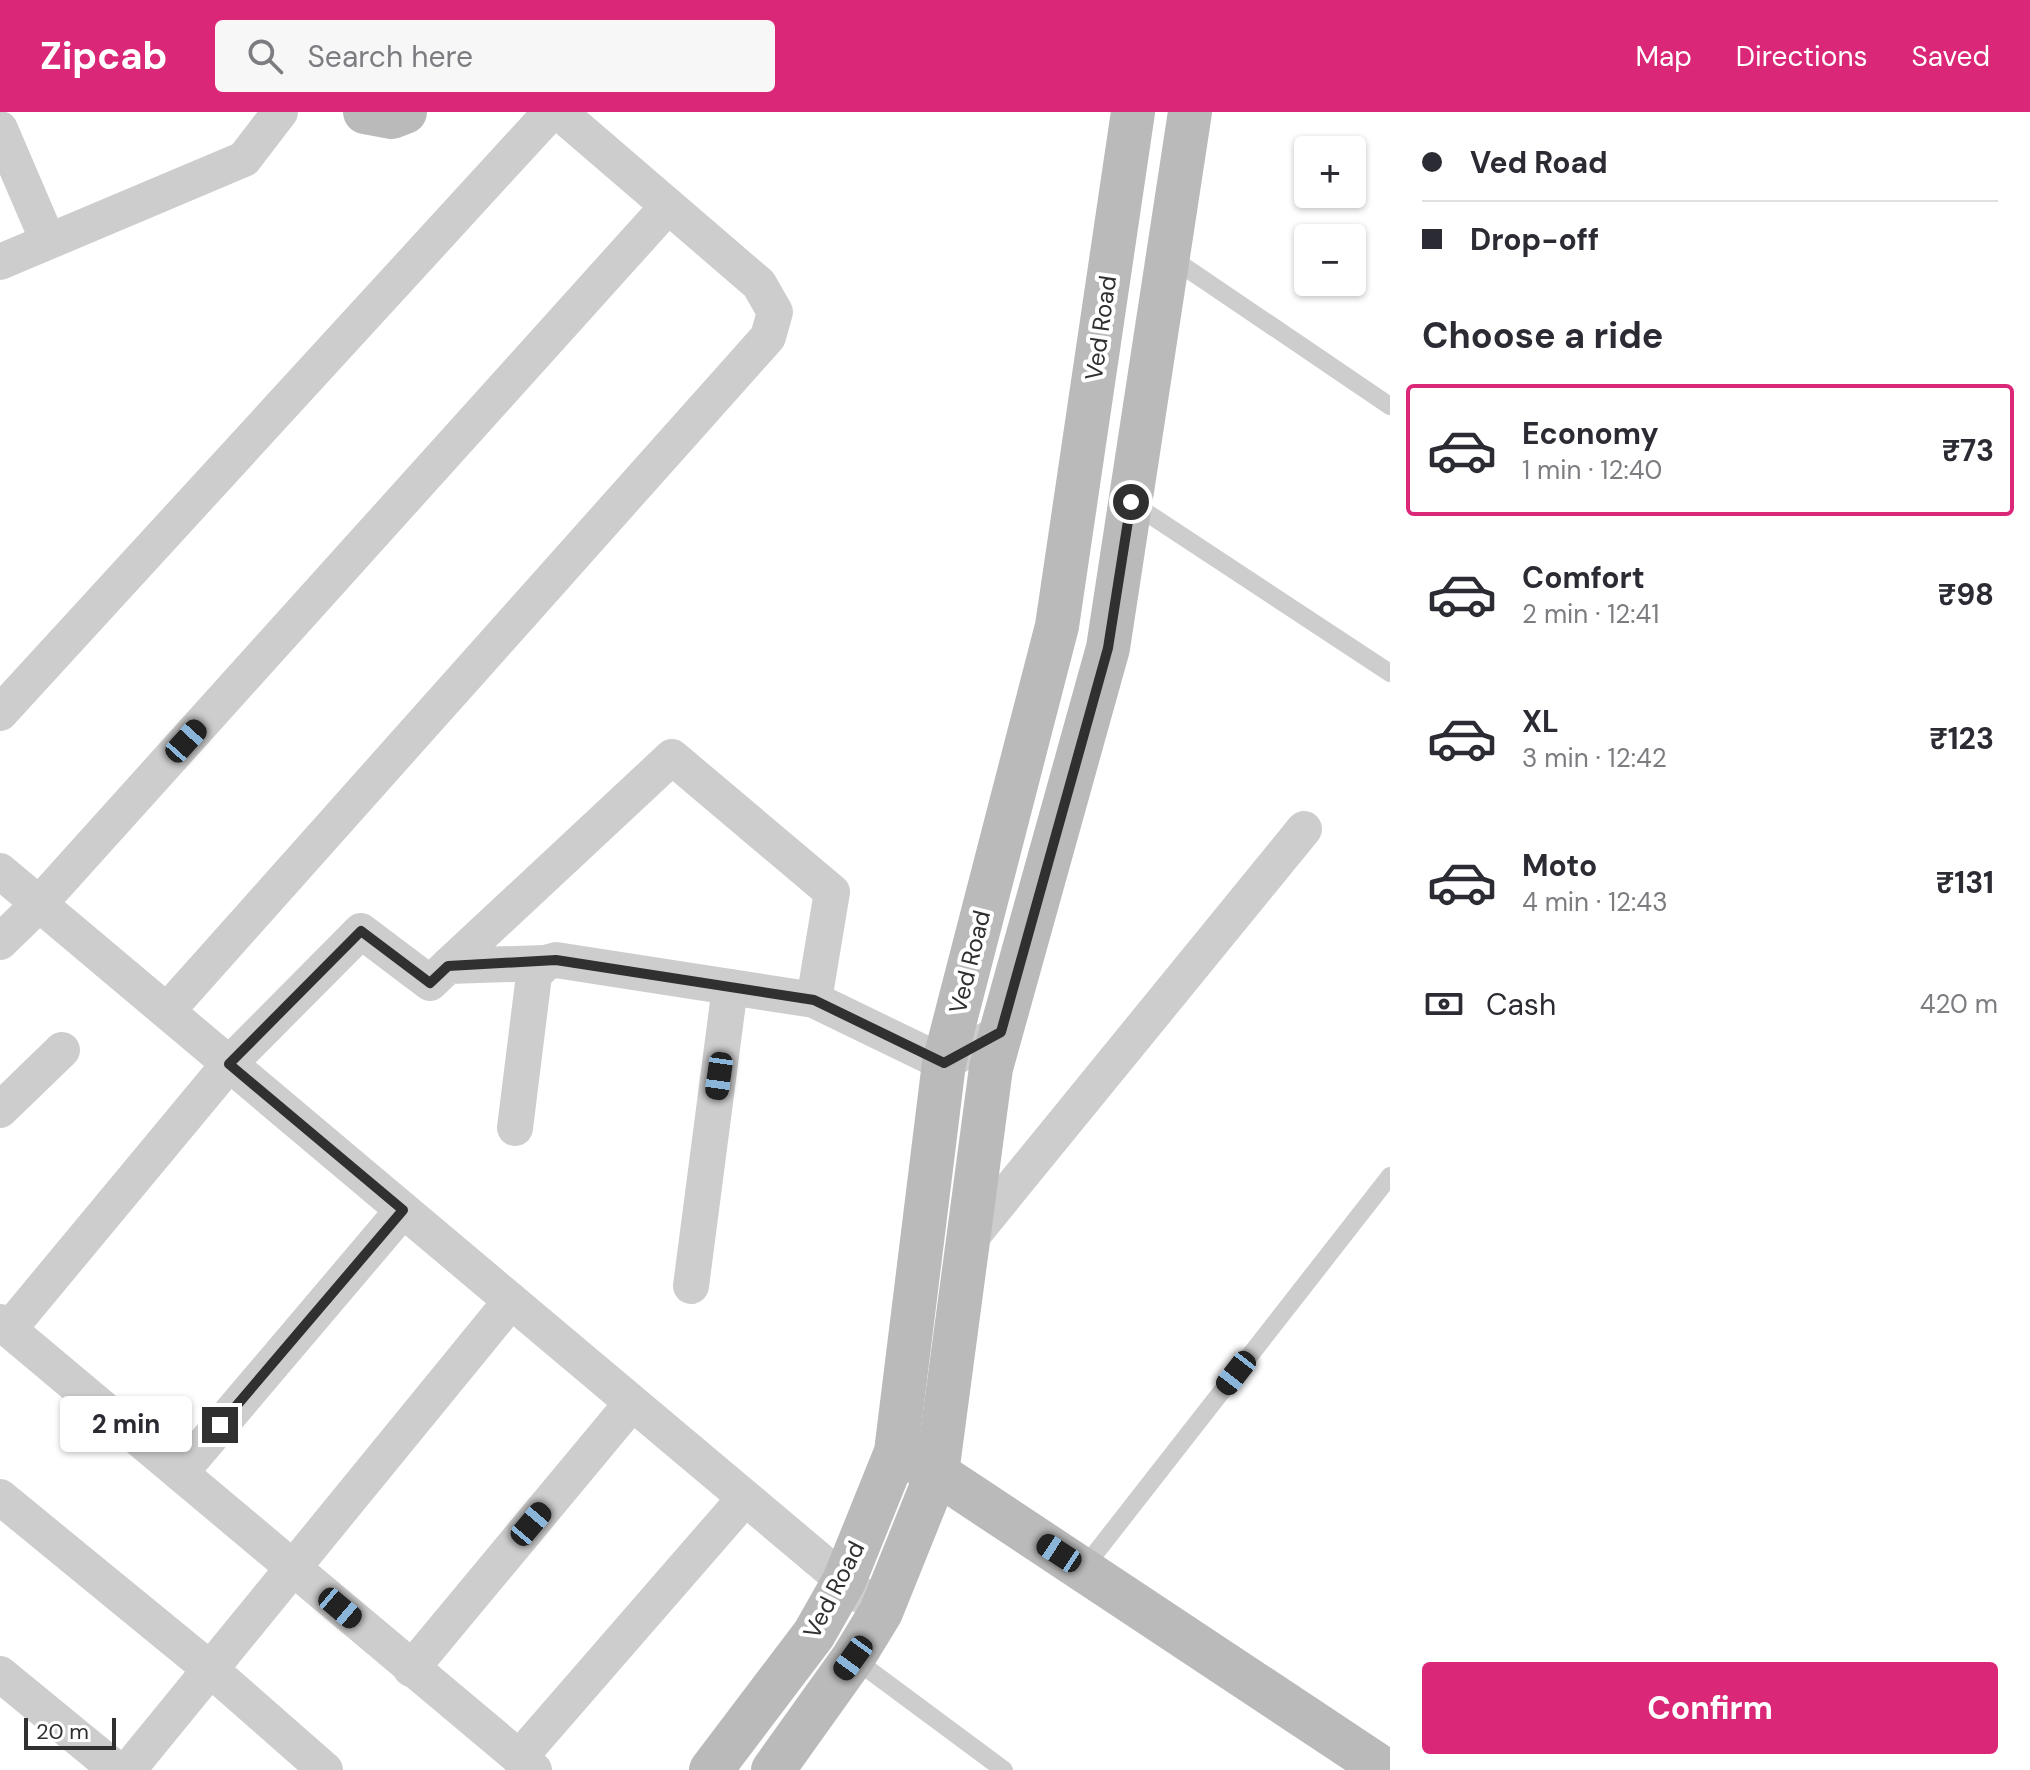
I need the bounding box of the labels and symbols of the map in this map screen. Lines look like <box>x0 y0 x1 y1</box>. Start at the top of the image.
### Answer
street label: Ved Road <box>1078 274 1123 382</box>
route start <box>1113 484 1149 520</box>
car <box>161 715 211 767</box>
street label: Ved Road <box>942 907 997 1017</box>
car <box>704 1051 734 1101</box>
car <box>1212 1347 1260 1399</box>
callout: 2 min <box>60 1397 192 1453</box>
route end <box>202 1407 238 1443</box>
car <box>506 1498 556 1550</box>
car <box>1032 1530 1086 1576</box>
street label: Ved Road <box>796 1536 871 1644</box>
car <box>314 1583 366 1633</box>
car <box>829 1632 877 1684</box>
scale bar <box>24 1714 116 1750</box>

